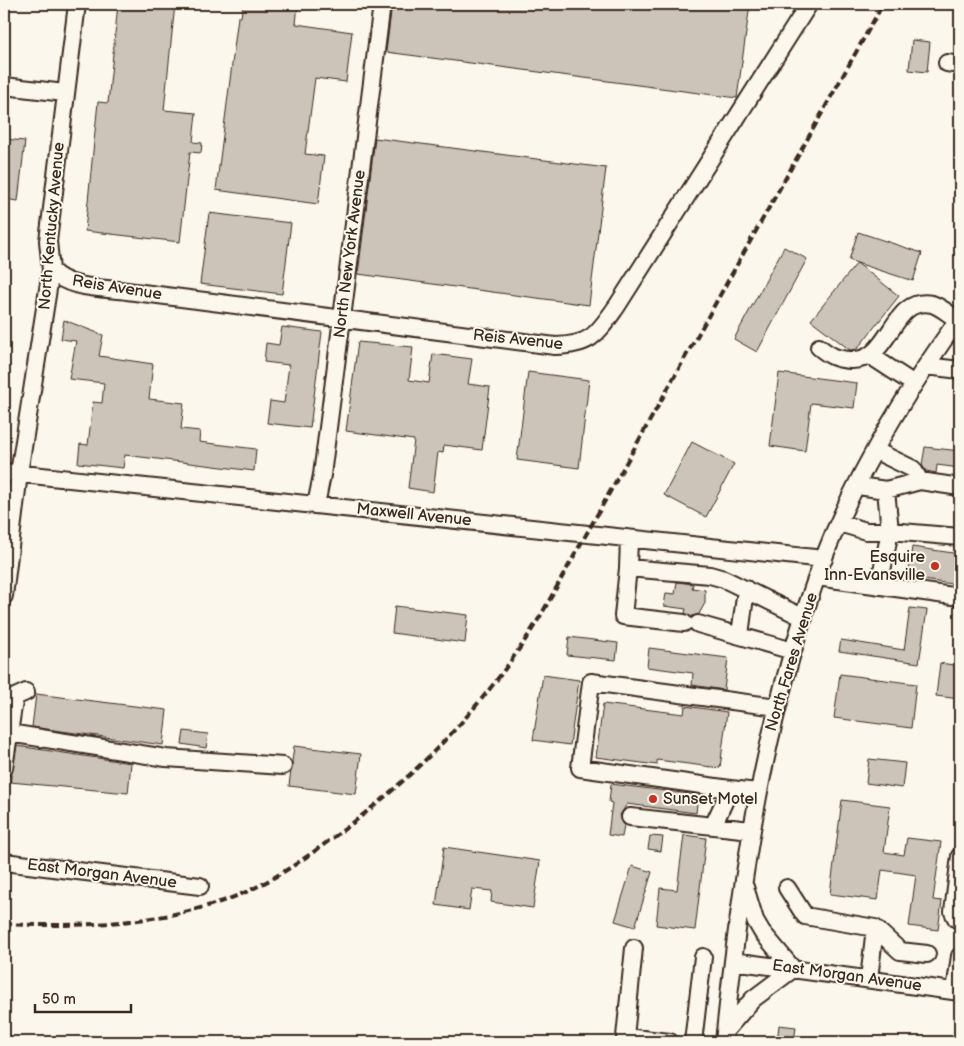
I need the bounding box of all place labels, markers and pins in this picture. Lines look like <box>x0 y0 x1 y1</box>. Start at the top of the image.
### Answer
place label: Esquire Inn-Evansville <box>824 548 926 585</box>
marker: Esquire Inn-Evansville <box>929 560 941 572</box>
place label: Sunset Motel <box>663 790 757 809</box>
marker: Sunset Motel <box>647 793 659 805</box>

